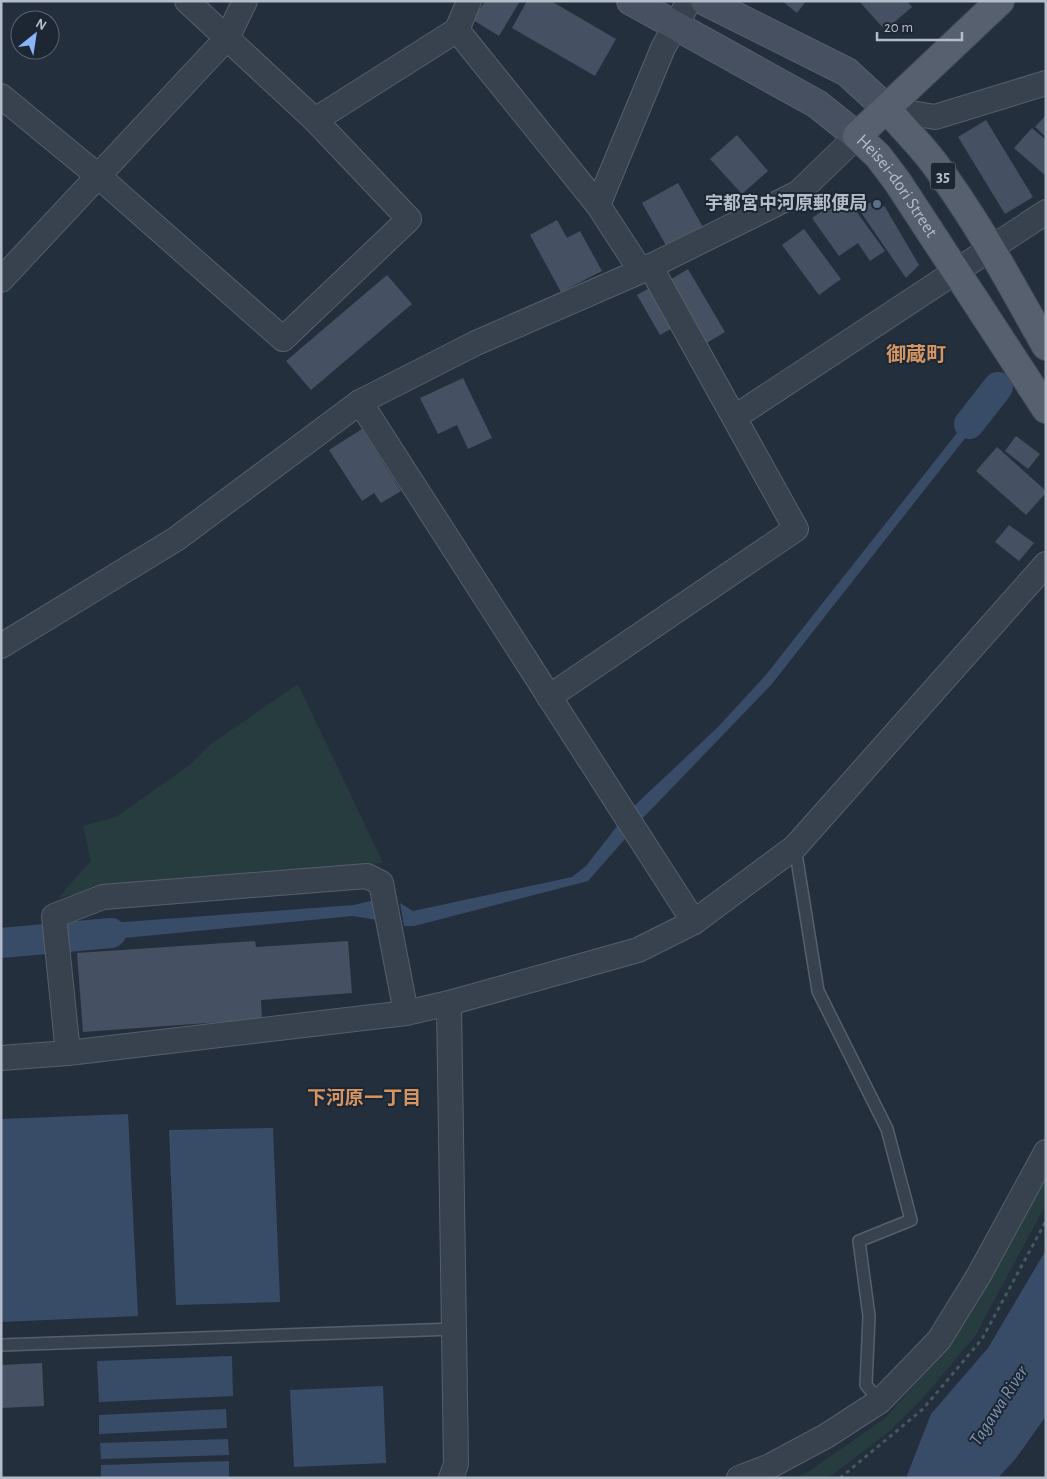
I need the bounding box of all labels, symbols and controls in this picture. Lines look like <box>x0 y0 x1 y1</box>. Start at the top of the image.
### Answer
north arrow <box>10 10 60 60</box>
scale bar <box>877 10 962 42</box>
text: N <box>33 16 49 33</box>
text: 20 m <box>884 20 913 35</box>
street label: Heisei-dori Street <box>853 131 940 241</box>
road number: 35 <box>930 162 956 190</box>
place label: 宇都宮中河原郵便局 <box>705 193 867 213</box>
marker: 宇都宮中河原郵便局 <box>871 198 883 210</box>
district label: 御蔵町 <box>886 344 946 365</box>
district label: 下河原一丁目 <box>307 1088 421 1108</box>
water label: Tagawa River <box>966 1362 1032 1449</box>

